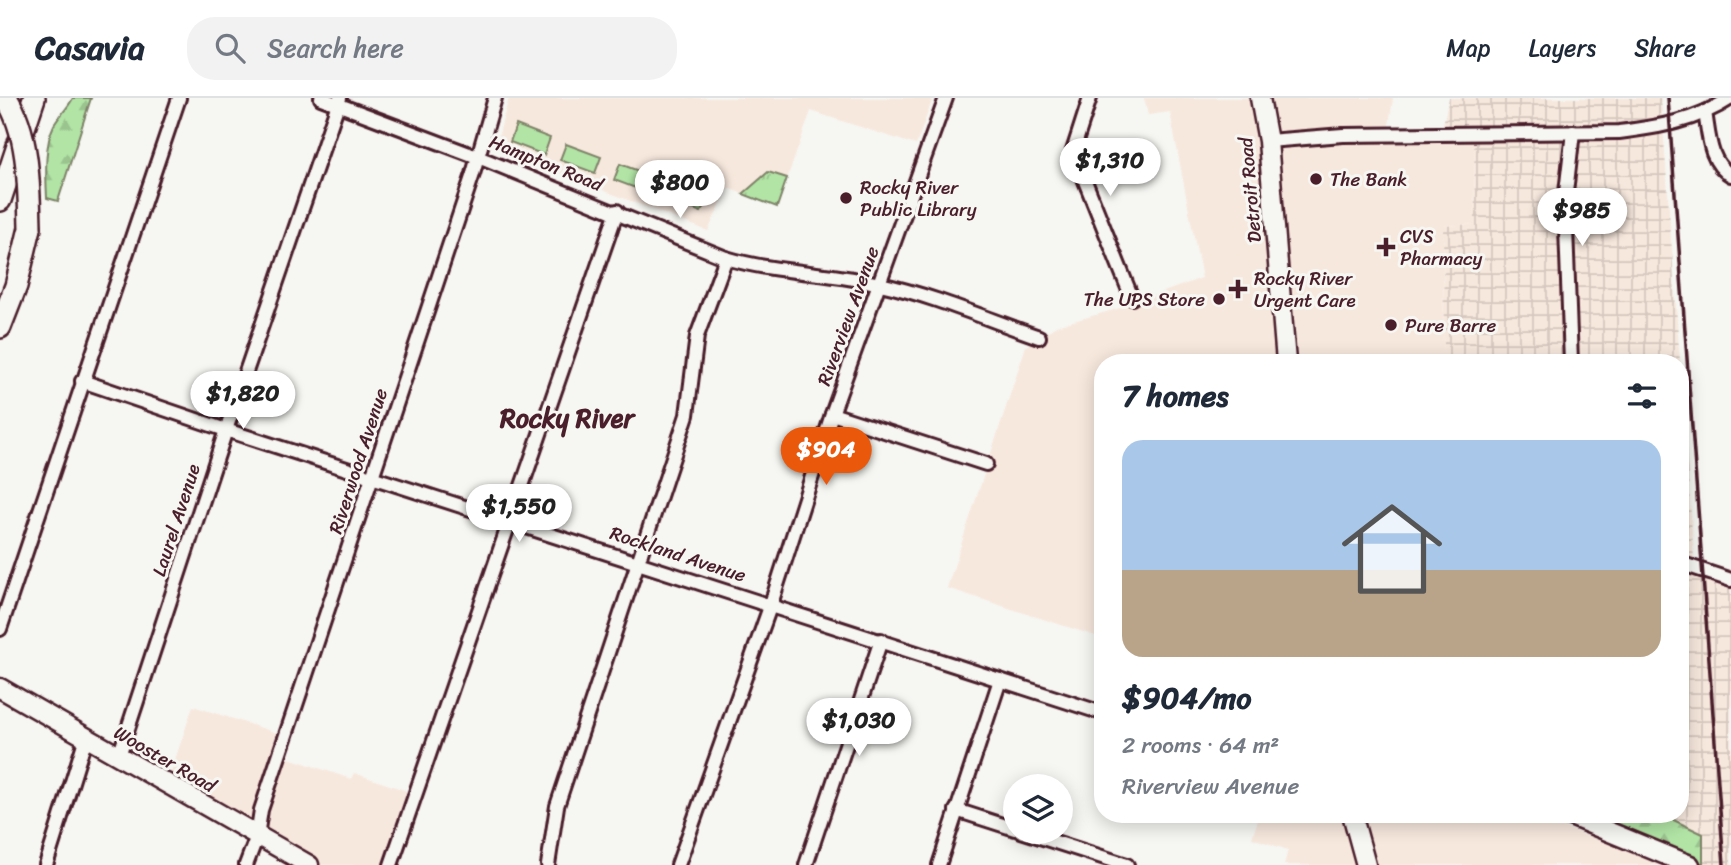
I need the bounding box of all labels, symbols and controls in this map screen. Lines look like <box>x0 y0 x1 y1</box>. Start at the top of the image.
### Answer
search box <box>187 17 677 80</box>
text: Casavia <box>35 19 145 77</box>
text: Search here <box>267 25 404 71</box>
text: Map <box>1446 27 1491 69</box>
text: Layers <box>1529 27 1596 69</box>
text: Share <box>1634 27 1696 69</box>
icon: search <box>211 29 249 67</box>
street label: Hampton Road <box>484 125 609 201</box>
street label: Detroit Road <box>1229 134 1271 244</box>
pin: $1,310 <box>1053 139 1167 198</box>
text: $1,310 <box>1076 140 1144 181</box>
pin: $800 <box>639 160 721 220</box>
text: $800 <box>651 162 709 203</box>
place label: The Bank <box>1330 163 1407 196</box>
place label: Rocky River Public Library <box>860 171 977 226</box>
marker: The Bank <box>1308 171 1324 187</box>
pin: $985 <box>1541 188 1623 248</box>
marker: Rocky River Public Library <box>838 190 854 206</box>
text: $985 <box>1553 190 1611 231</box>
place label: CVS Pharmacy <box>1400 220 1482 275</box>
marker: CVS Pharmacy <box>1378 239 1394 255</box>
street label: Riverview Avenue <box>807 241 889 390</box>
place label: Rocky River Urgent Care <box>1254 262 1356 317</box>
marker: Rocky River Urgent Care <box>1228 279 1248 299</box>
place label: The UPS Store <box>1084 283 1205 316</box>
marker: The UPS Store <box>1211 291 1227 307</box>
place label: Pure Barre <box>1405 309 1497 342</box>
marker: Pure Barre <box>1383 317 1399 333</box>
text: 7 homes <box>1122 369 1229 423</box>
pin: $1,820 <box>186 372 300 431</box>
text: $1,820 <box>206 373 280 414</box>
icon: filters <box>1623 377 1661 415</box>
street label: Riverwood Avenue <box>319 384 397 538</box>
district label: Rocky River <box>499 395 636 441</box>
pin: $904 <box>785 428 867 487</box>
text: $904 <box>797 429 855 470</box>
street label: Laurel Avenue <box>142 460 210 580</box>
pin: $1,550 <box>462 484 576 544</box>
text: $1,550 <box>482 486 556 527</box>
icon: home <box>1329 486 1455 612</box>
street label: Rockland Avenue <box>606 516 751 592</box>
text: $904/mo <box>1122 671 1251 725</box>
pin: $1,030 <box>802 698 916 758</box>
text: $1,030 <box>822 700 896 741</box>
street label: Wooster Road <box>108 716 224 803</box>
text: 2 rooms · 64 m² <box>1122 725 1279 766</box>
text: Riverview Avenue <box>1122 766 1299 807</box>
map controls <box>1003 774 1073 844</box>
button: layers <box>1003 774 1073 844</box>

